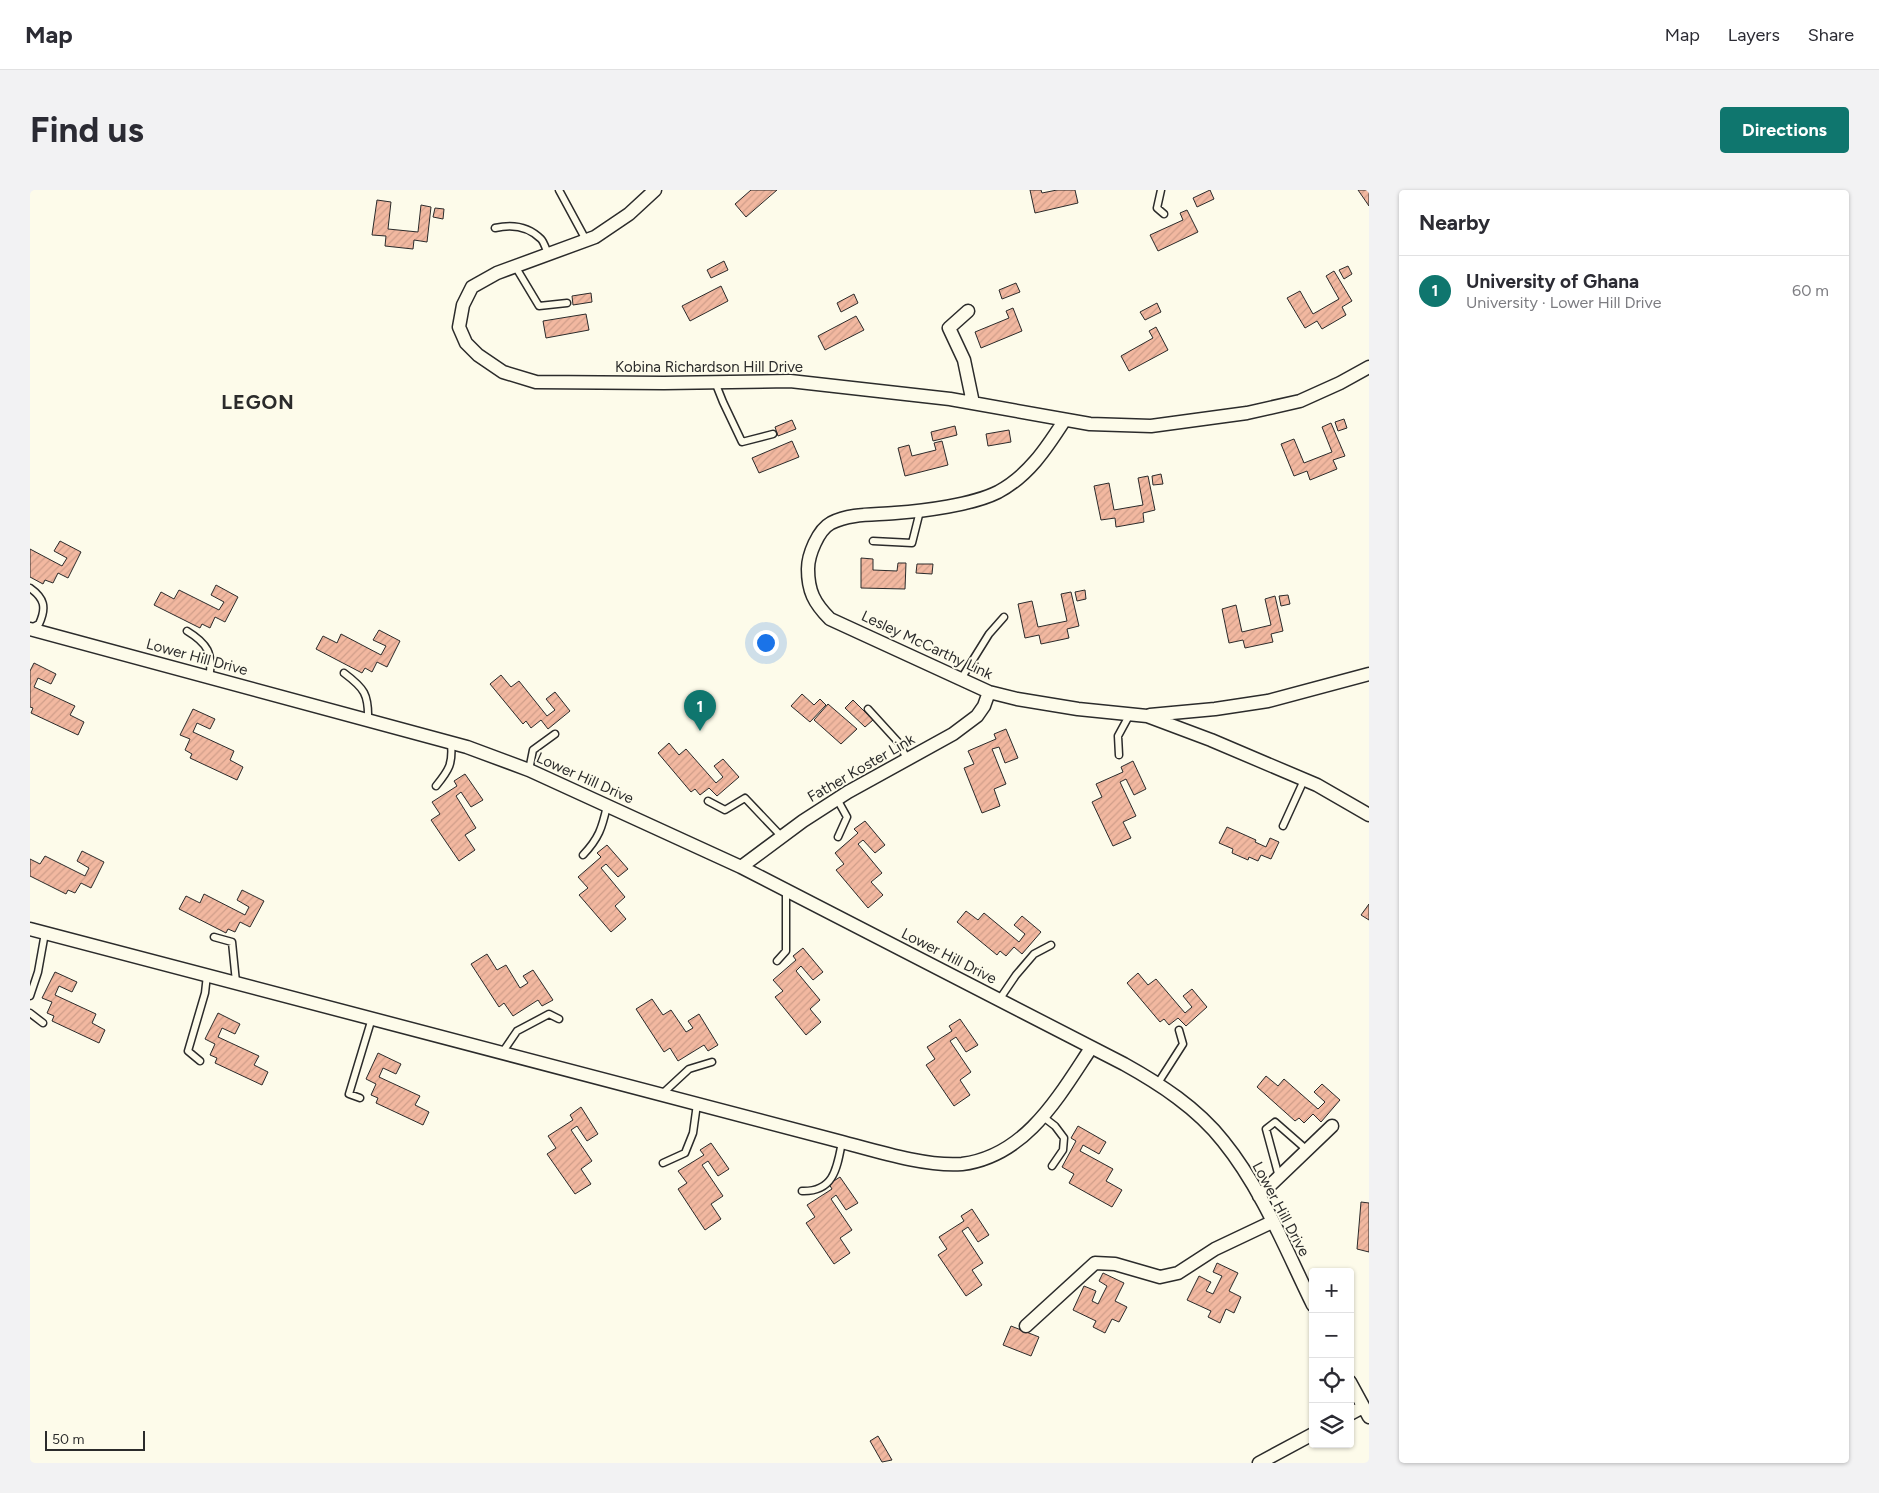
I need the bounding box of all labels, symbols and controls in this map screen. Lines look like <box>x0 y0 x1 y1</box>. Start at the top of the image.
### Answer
text: Map <box>25 20 73 49</box>
text: Map <box>1665 24 1700 46</box>
text: Layers <box>1728 24 1780 46</box>
text: Share <box>1808 24 1854 46</box>
button: Directions <box>1720 107 1849 153</box>
text: Find us <box>30 109 144 151</box>
text: Nearby <box>1419 210 1490 235</box>
text: University of Ghana <box>1466 270 1639 293</box>
text: 1 <box>1432 281 1438 300</box>
text: 60 m <box>1792 281 1829 300</box>
text: University · Lower Hill Drive <box>1466 293 1661 312</box>
street label: Kobina Richardson Hill Drive <box>615 358 803 376</box>
district label: LEGON <box>221 390 295 414</box>
street label: Lesley McCarthy Link <box>859 607 996 684</box>
your location <box>753 630 779 656</box>
street label: Lower Hill Drive <box>144 635 250 679</box>
pin: 1 <box>684 690 716 731</box>
street label: Father Koster Link <box>804 730 919 806</box>
street label: Lower Hill Drive <box>534 749 636 807</box>
street label: Lower Hill Drive <box>898 924 1000 988</box>
street label: Lower Hill Drive <box>1249 1159 1313 1259</box>
map controls <box>1309 1268 1354 1448</box>
button: + <box>1309 1268 1354 1313</box>
button: − <box>1309 1313 1354 1358</box>
button: locate <box>1309 1358 1354 1403</box>
button: layers <box>1309 1403 1354 1448</box>
scale bar <box>45 1428 145 1451</box>
text: 50 m <box>52 1431 84 1448</box>

